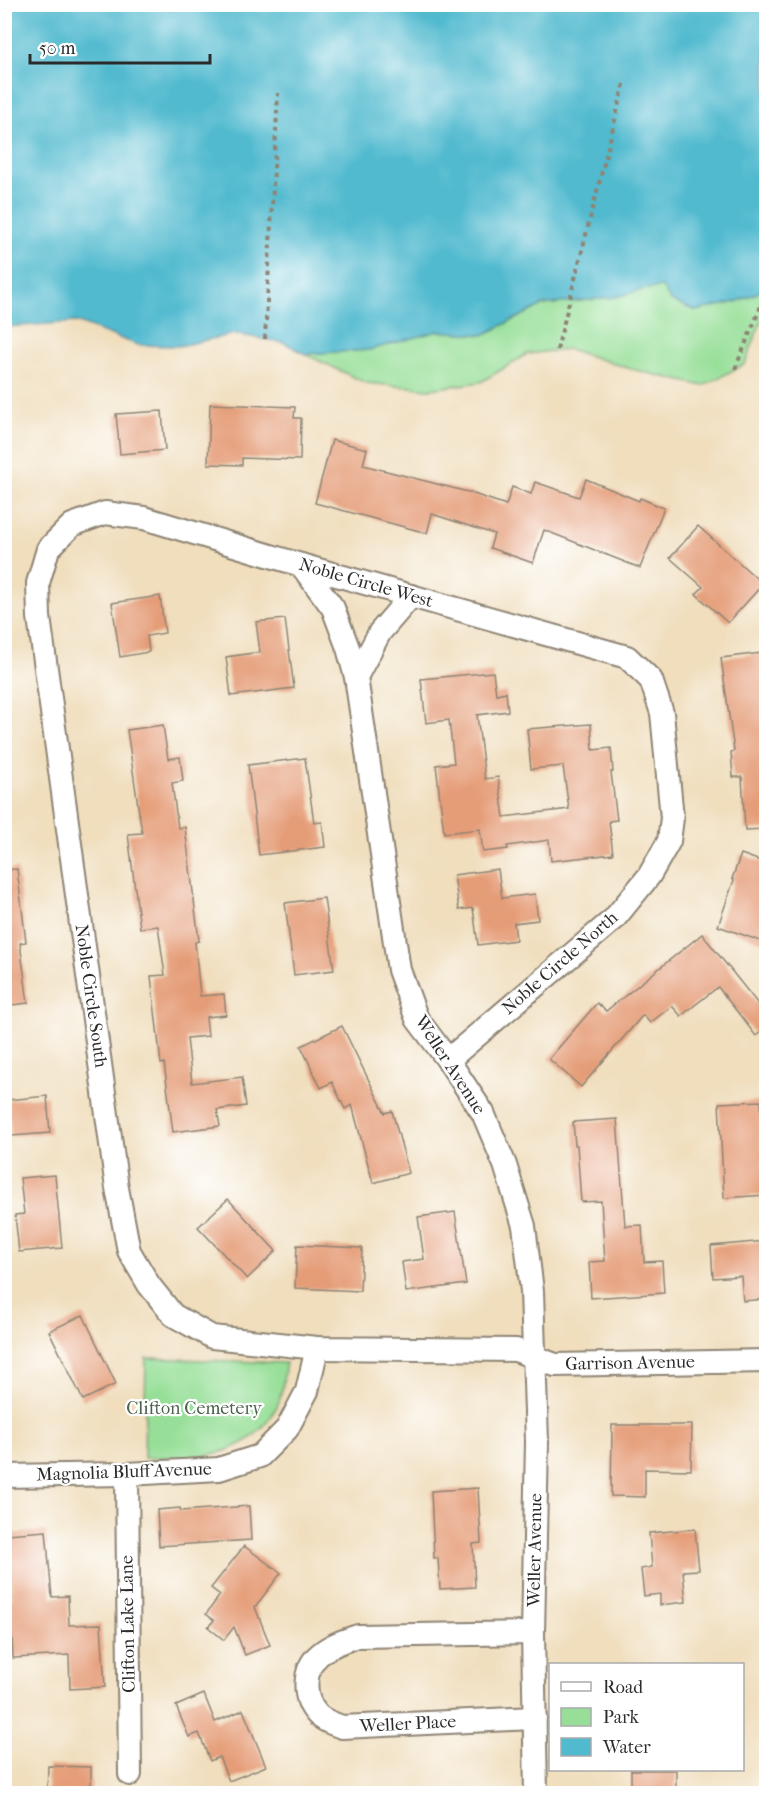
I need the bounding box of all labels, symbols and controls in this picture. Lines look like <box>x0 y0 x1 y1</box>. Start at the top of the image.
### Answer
scale bar <box>30 27 210 65</box>
text: 50 m <box>39 38 76 59</box>
street label: Noble Circle West <box>297 554 436 612</box>
street label: Noble Circle North <box>498 907 622 1019</box>
street label: Noble Circle South <box>71 923 111 1069</box>
street label: Weller Avenue <box>410 1011 490 1118</box>
street label: Garrison Avenue <box>565 1351 695 1375</box>
park label: Clifton Cemetery <box>126 1398 263 1419</box>
street label: Magnolia Bluff Avenue <box>36 1458 212 1486</box>
street label: Weller Avenue <box>523 1493 546 1608</box>
street label: Clifton Lake Lane <box>116 1555 140 1693</box>
legend <box>549 1663 744 1771</box>
text: Road <box>603 1677 643 1698</box>
text: Park <box>603 1707 640 1728</box>
street label: Weller Place <box>358 1711 457 1737</box>
text: Water <box>602 1737 651 1758</box>

